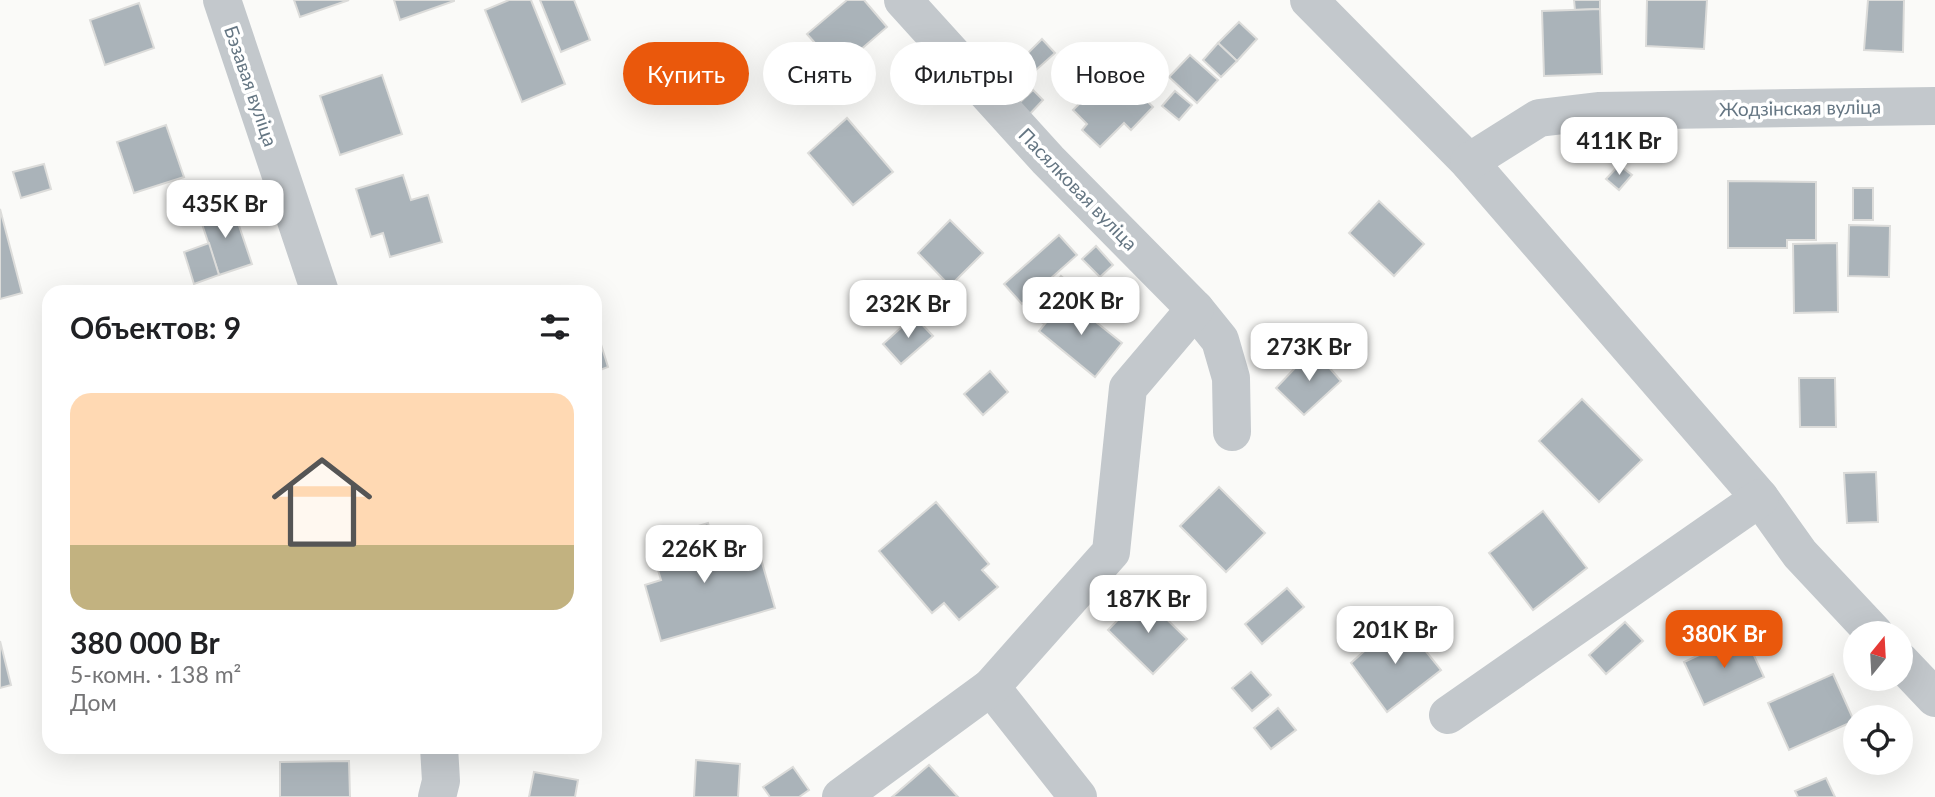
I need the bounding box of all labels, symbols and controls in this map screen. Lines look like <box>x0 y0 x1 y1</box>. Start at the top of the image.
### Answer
street label: Бэзавая вуліца <box>220 22 283 149</box>
chip: Купить <box>623 42 749 105</box>
chip: Снять <box>763 42 876 105</box>
chip: Фильтры <box>890 42 1037 105</box>
chip: Новое <box>1051 42 1169 105</box>
street label: Жодзінская вуліца <box>1719 95 1881 120</box>
pin: 411K Br <box>1554 118 1684 177</box>
street label: Пасялковая вуліца <box>1014 123 1142 254</box>
text: 411K Br <box>1577 126 1661 154</box>
pin: 435K Br <box>160 180 290 240</box>
text: 435K Br <box>183 189 267 217</box>
pin: 220K Br <box>1016 278 1146 337</box>
pin: 232K Br <box>843 280 973 340</box>
text: 220K Br <box>1039 286 1123 314</box>
text: 232K Br <box>866 289 950 317</box>
icon: filters <box>536 308 574 346</box>
text: Объектов: 9 <box>70 309 241 345</box>
pin: 273K Br <box>1244 324 1374 383</box>
text: 273K Br <box>1267 332 1351 360</box>
icon: home <box>259 439 385 565</box>
pin: 226K Br <box>639 526 769 585</box>
text: 226K Br <box>662 534 746 562</box>
pin: 187K Br <box>1083 576 1213 635</box>
text: 187K Br <box>1106 584 1190 612</box>
pin: 201K Br <box>1330 606 1460 666</box>
pin: 380K Br <box>1659 610 1789 670</box>
text: 201K Br <box>1353 615 1437 643</box>
text: 380K Br <box>1682 619 1766 647</box>
north arrow <box>1843 621 1913 691</box>
map controls <box>1843 621 1913 775</box>
text: 380 000 Br <box>70 624 220 660</box>
text: 5-комн. · 138 m² <box>70 660 241 688</box>
text: Дом <box>70 688 117 716</box>
button: locate <box>1843 705 1913 775</box>

